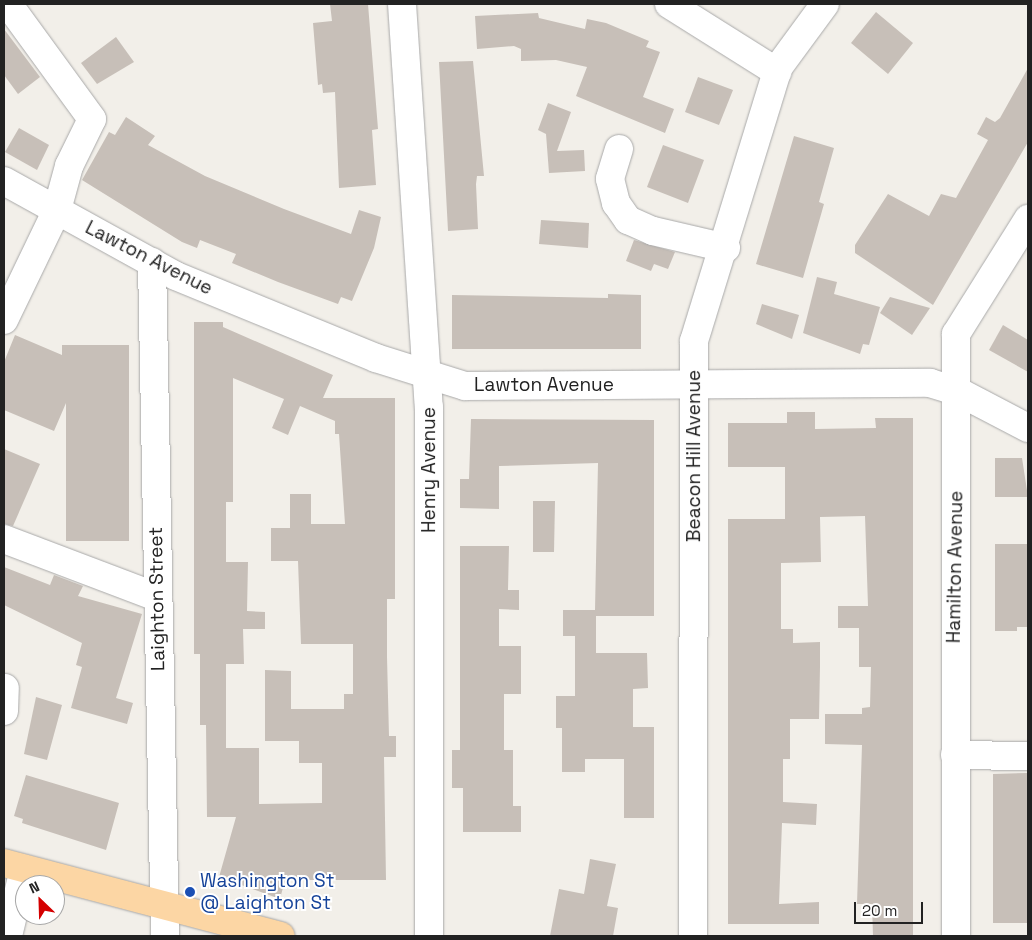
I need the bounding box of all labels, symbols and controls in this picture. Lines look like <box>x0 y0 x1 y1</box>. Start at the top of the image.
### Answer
street label: Lawton Avenue <box>81 216 217 300</box>
street label: Beacon Hill Avenue <box>683 370 705 542</box>
street label: Lawton Avenue <box>474 374 614 396</box>
street label: Henry Avenue <box>418 407 440 533</box>
street label: Hamilton Avenue <box>942 490 968 644</box>
street label: Laighton Street <box>144 527 170 671</box>
place label: Washington St @ Laighton St <box>200 870 334 914</box>
north arrow <box>15 875 65 925</box>
text: N <box>26 877 42 897</box>
marker: Washington St @ Laighton St <box>184 886 196 898</box>
scale bar <box>857 892 926 924</box>
text: 20 m <box>862 901 897 920</box>

